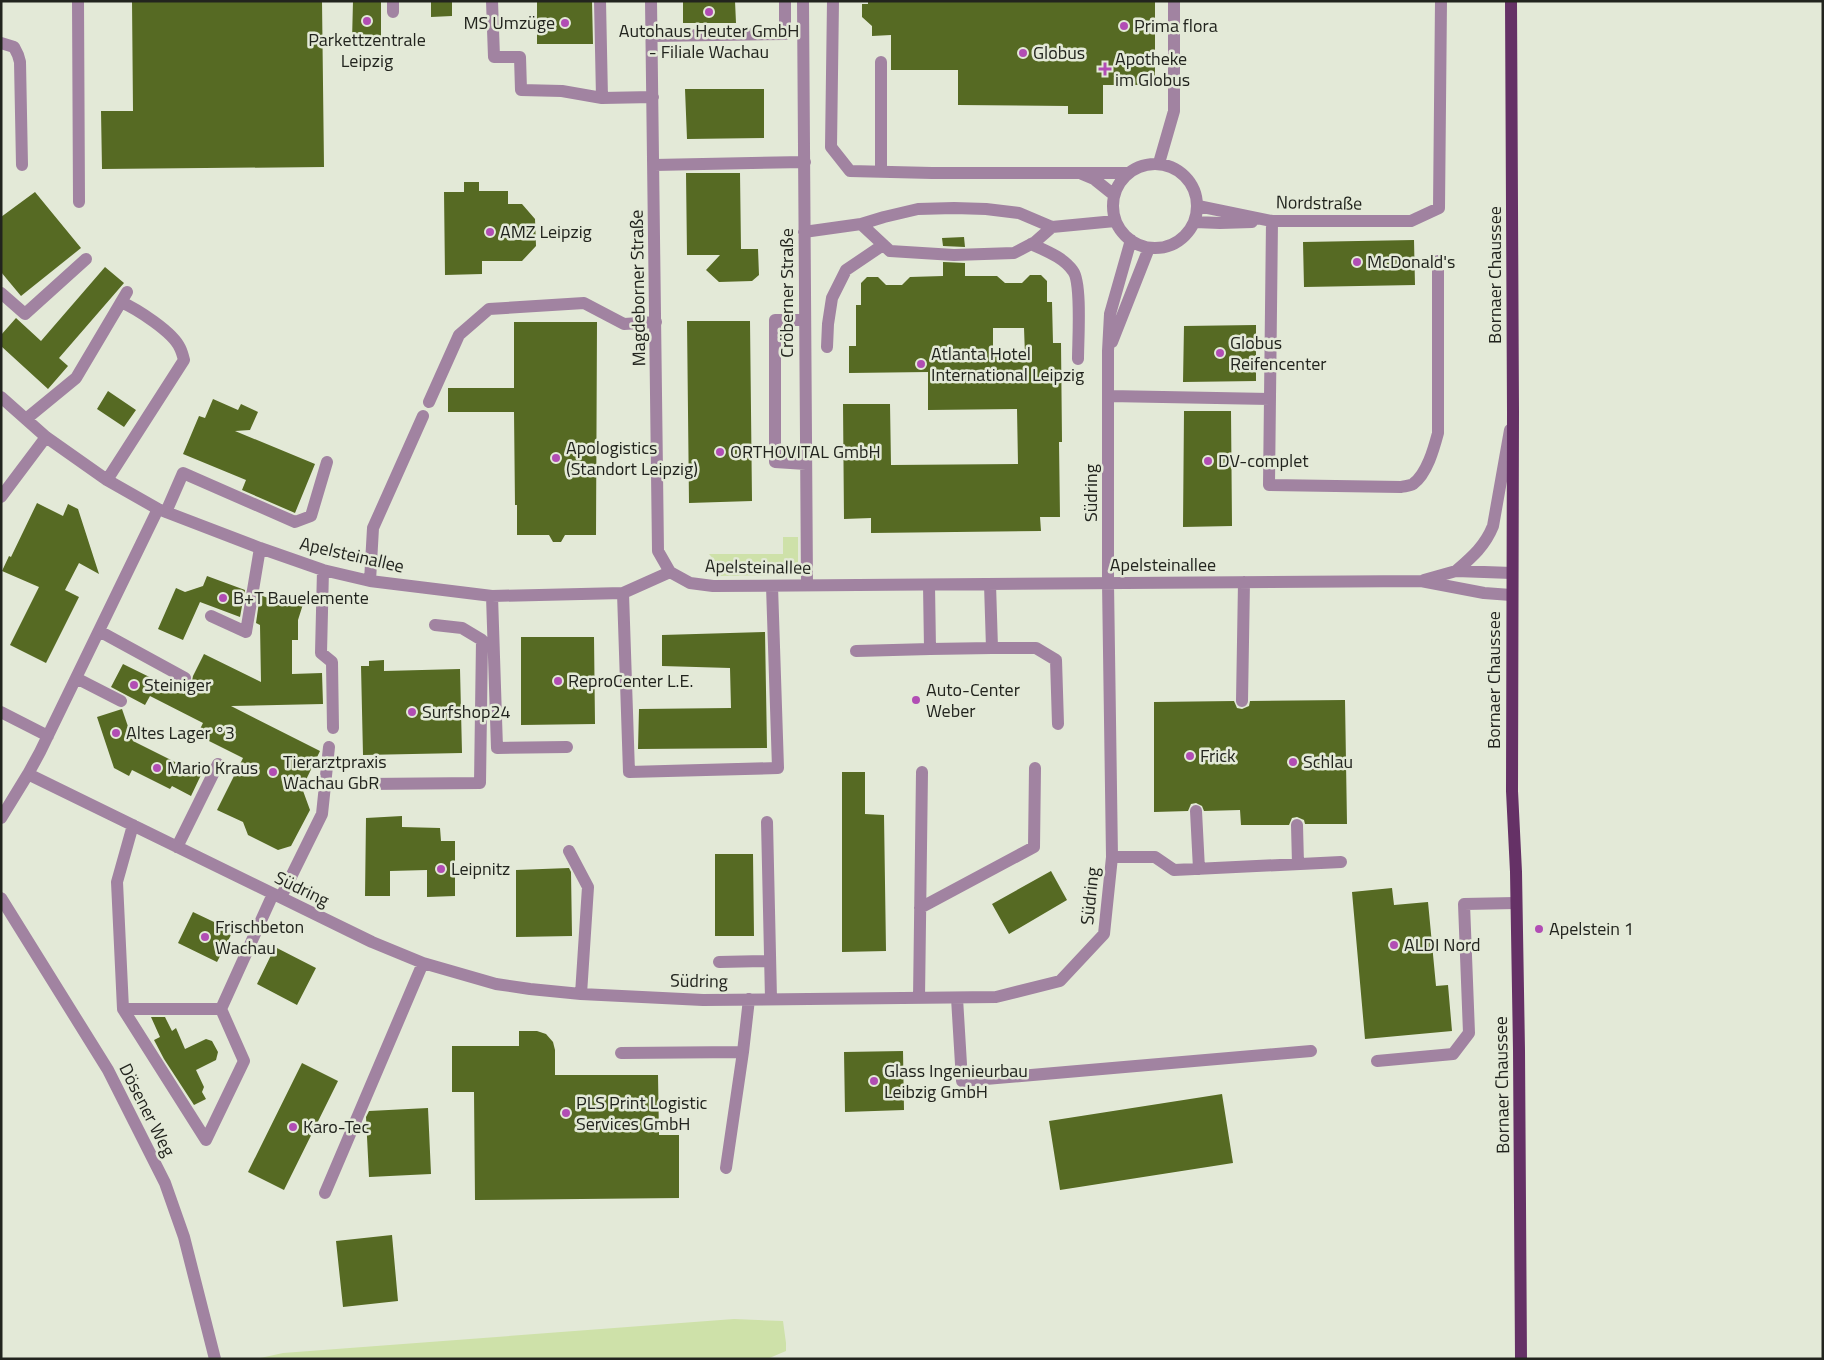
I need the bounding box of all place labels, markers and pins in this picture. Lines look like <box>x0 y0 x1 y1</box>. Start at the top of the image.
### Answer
marker: Autohaus Heuter GmbH - Filiale Wachau <box>703 6 715 18</box>
place label: MS Umzüge <box>463 9 555 36</box>
place label: Prima flora <box>1134 12 1218 39</box>
marker: Parkettzentrale Leipzig <box>361 15 373 27</box>
marker: MS Umzüge <box>559 17 571 29</box>
place label: Autohaus Heuter GmbH - Filiale Wachau <box>619 17 799 65</box>
marker: Prima flora <box>1118 20 1130 32</box>
place label: Parkettzentrale Leipzig <box>308 26 426 74</box>
place label: Globus <box>1033 39 1085 66</box>
place label: Apotheke im Globus <box>1115 45 1190 93</box>
marker: Globus <box>1017 47 1029 59</box>
marker: Apotheke im Globus <box>1099 63 1111 75</box>
place label: AMZ Leipzig <box>500 218 592 245</box>
marker: AMZ Leipzig <box>484 226 496 238</box>
place label: McDonald's <box>1367 248 1455 275</box>
marker: McDonald's <box>1351 256 1363 268</box>
place label: Globus Reifencenter <box>1230 329 1327 377</box>
place label: Atlanta Hotel International Leipzig <box>931 340 1084 388</box>
marker: Globus Reifencenter <box>1214 347 1226 359</box>
marker: Atlanta Hotel International Leipzig <box>915 358 927 370</box>
place label: Apologistics (Standort Leipzig) <box>566 434 698 482</box>
place label: ORTHOVITAL GmbH <box>730 438 881 465</box>
marker: ORTHOVITAL GmbH <box>714 446 726 458</box>
place label: DV-complet <box>1218 447 1309 474</box>
marker: Apologistics (Standort Leipzig) <box>550 452 562 464</box>
marker: DV-complet <box>1202 455 1214 467</box>
place label: B+T Bauelemente <box>233 584 369 611</box>
marker: B+T Bauelemente <box>217 592 229 604</box>
place label: ReproCenter L.E. <box>568 667 693 694</box>
place label: Steiniger <box>144 671 211 698</box>
marker: ReproCenter L.E. <box>552 675 564 687</box>
place label: Auto-Center Weber <box>926 676 1020 724</box>
marker: Steiniger <box>128 679 140 691</box>
marker: Auto-Center Weber <box>910 694 922 706</box>
place label: Surfshop24 <box>422 698 511 725</box>
marker: Surfshop24 <box>406 706 418 718</box>
place label: Altes Lager °3 <box>126 719 235 746</box>
marker: Altes Lager °3 <box>110 727 122 739</box>
place label: Frick <box>1200 742 1236 769</box>
place label: Tierarztpraxis Wachau GbR <box>283 748 387 796</box>
place label: Schlau <box>1303 748 1353 775</box>
marker: Frick <box>1184 750 1196 762</box>
place label: Mario Kraus <box>167 754 258 781</box>
marker: Schlau <box>1287 756 1299 768</box>
marker: Mario Kraus <box>151 762 163 774</box>
marker: Tierarztpraxis Wachau GbR <box>267 766 279 778</box>
place label: Leipnitz <box>451 855 510 882</box>
marker: Leipnitz <box>435 863 447 875</box>
place label: Frischbeton Wachau <box>215 913 304 961</box>
place label: Apelstein 1 <box>1549 915 1634 942</box>
marker: Apelstein 1 <box>1533 923 1545 935</box>
marker: Frischbeton Wachau <box>199 931 211 943</box>
place label: ALDI Nord <box>1404 931 1480 958</box>
marker: ALDI Nord <box>1388 939 1400 951</box>
place label: Glass Ingenieurbau Leibzig GmbH <box>884 1057 1028 1105</box>
marker: Glass Ingenieurbau Leibzig GmbH <box>868 1075 880 1087</box>
place label: PLS Print Logistic Services GmbH <box>576 1089 708 1137</box>
marker: PLS Print Logistic Services GmbH <box>560 1107 572 1119</box>
place label: Karo-Tec <box>303 1113 369 1140</box>
marker: Karo-Tec <box>287 1121 299 1133</box>

